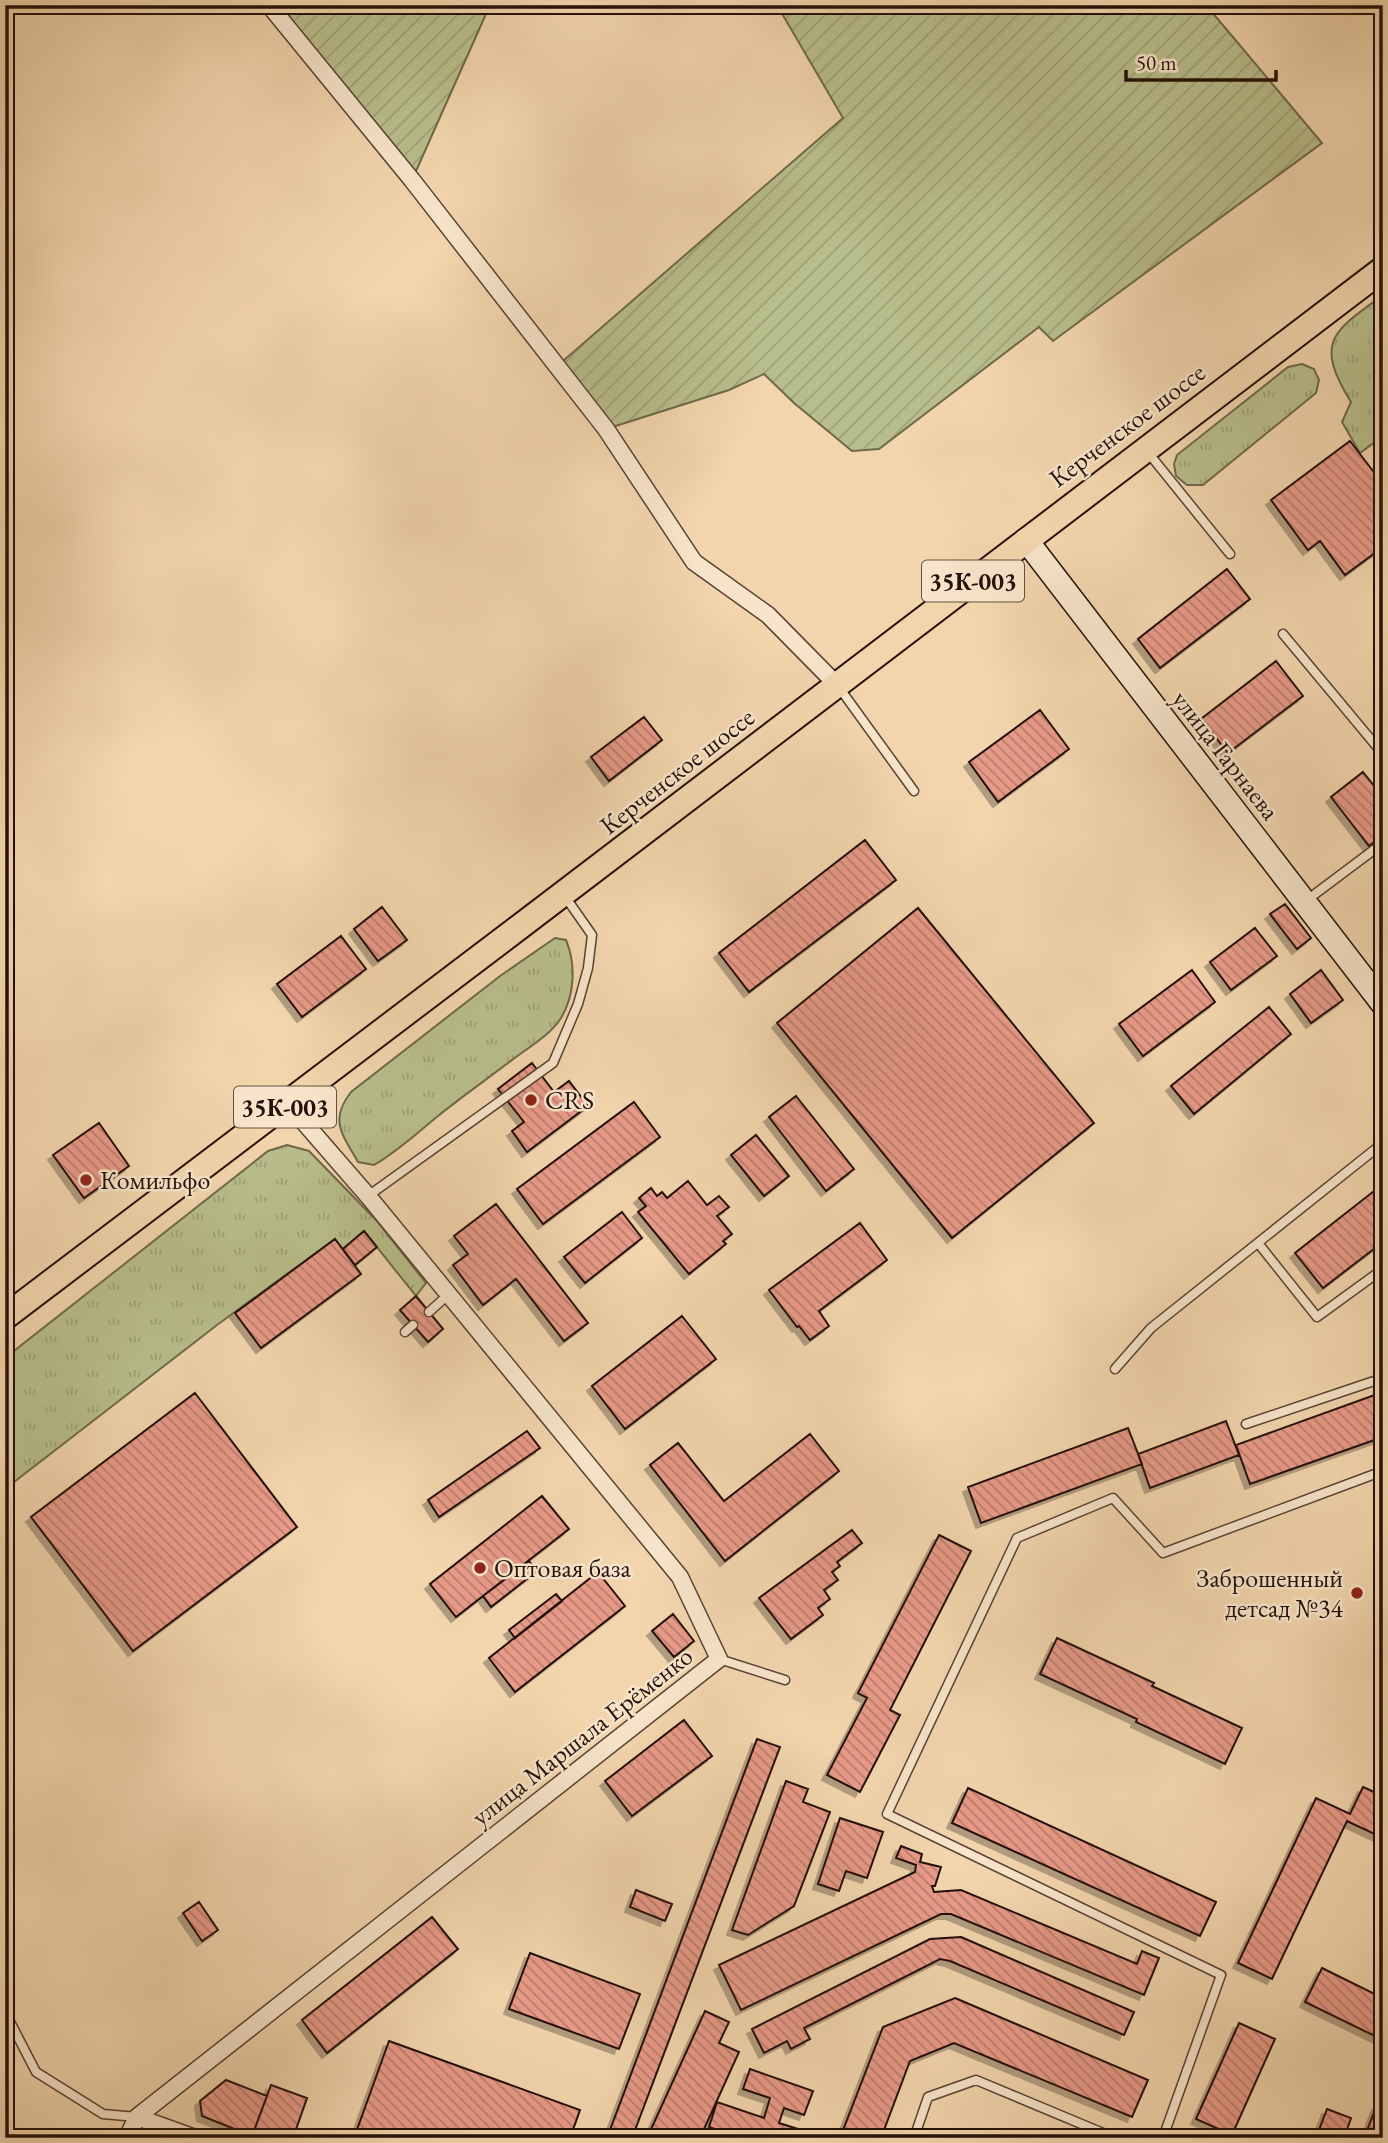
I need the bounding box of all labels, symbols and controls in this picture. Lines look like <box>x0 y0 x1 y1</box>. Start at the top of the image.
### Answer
scale bar <box>1126 38 1276 82</box>
text: 50 m <box>1136 49 1177 76</box>
street label: Керченское шоссе <box>1042 355 1212 495</box>
road number: 35К-003 <box>922 560 1024 602</box>
street label: улица Гарнаева <box>1165 683 1288 827</box>
street label: Керченское шоссе <box>593 700 761 842</box>
place label: CRS <box>545 1083 594 1117</box>
road number: 35К-003 <box>234 1086 336 1128</box>
marker: CRS <box>523 1092 539 1108</box>
place label: Комильфо <box>100 1163 210 1197</box>
marker: Комильфо <box>78 1172 94 1188</box>
place label: Оптовая база <box>494 1551 631 1585</box>
marker: Оптовая база <box>472 1560 488 1576</box>
place label: Заброшенный детсад №34 <box>1196 1561 1344 1625</box>
marker: Заброшенный детсад №34 <box>1349 1585 1365 1601</box>
street label: улица Маршала Ерёменко <box>464 1639 700 1833</box>

